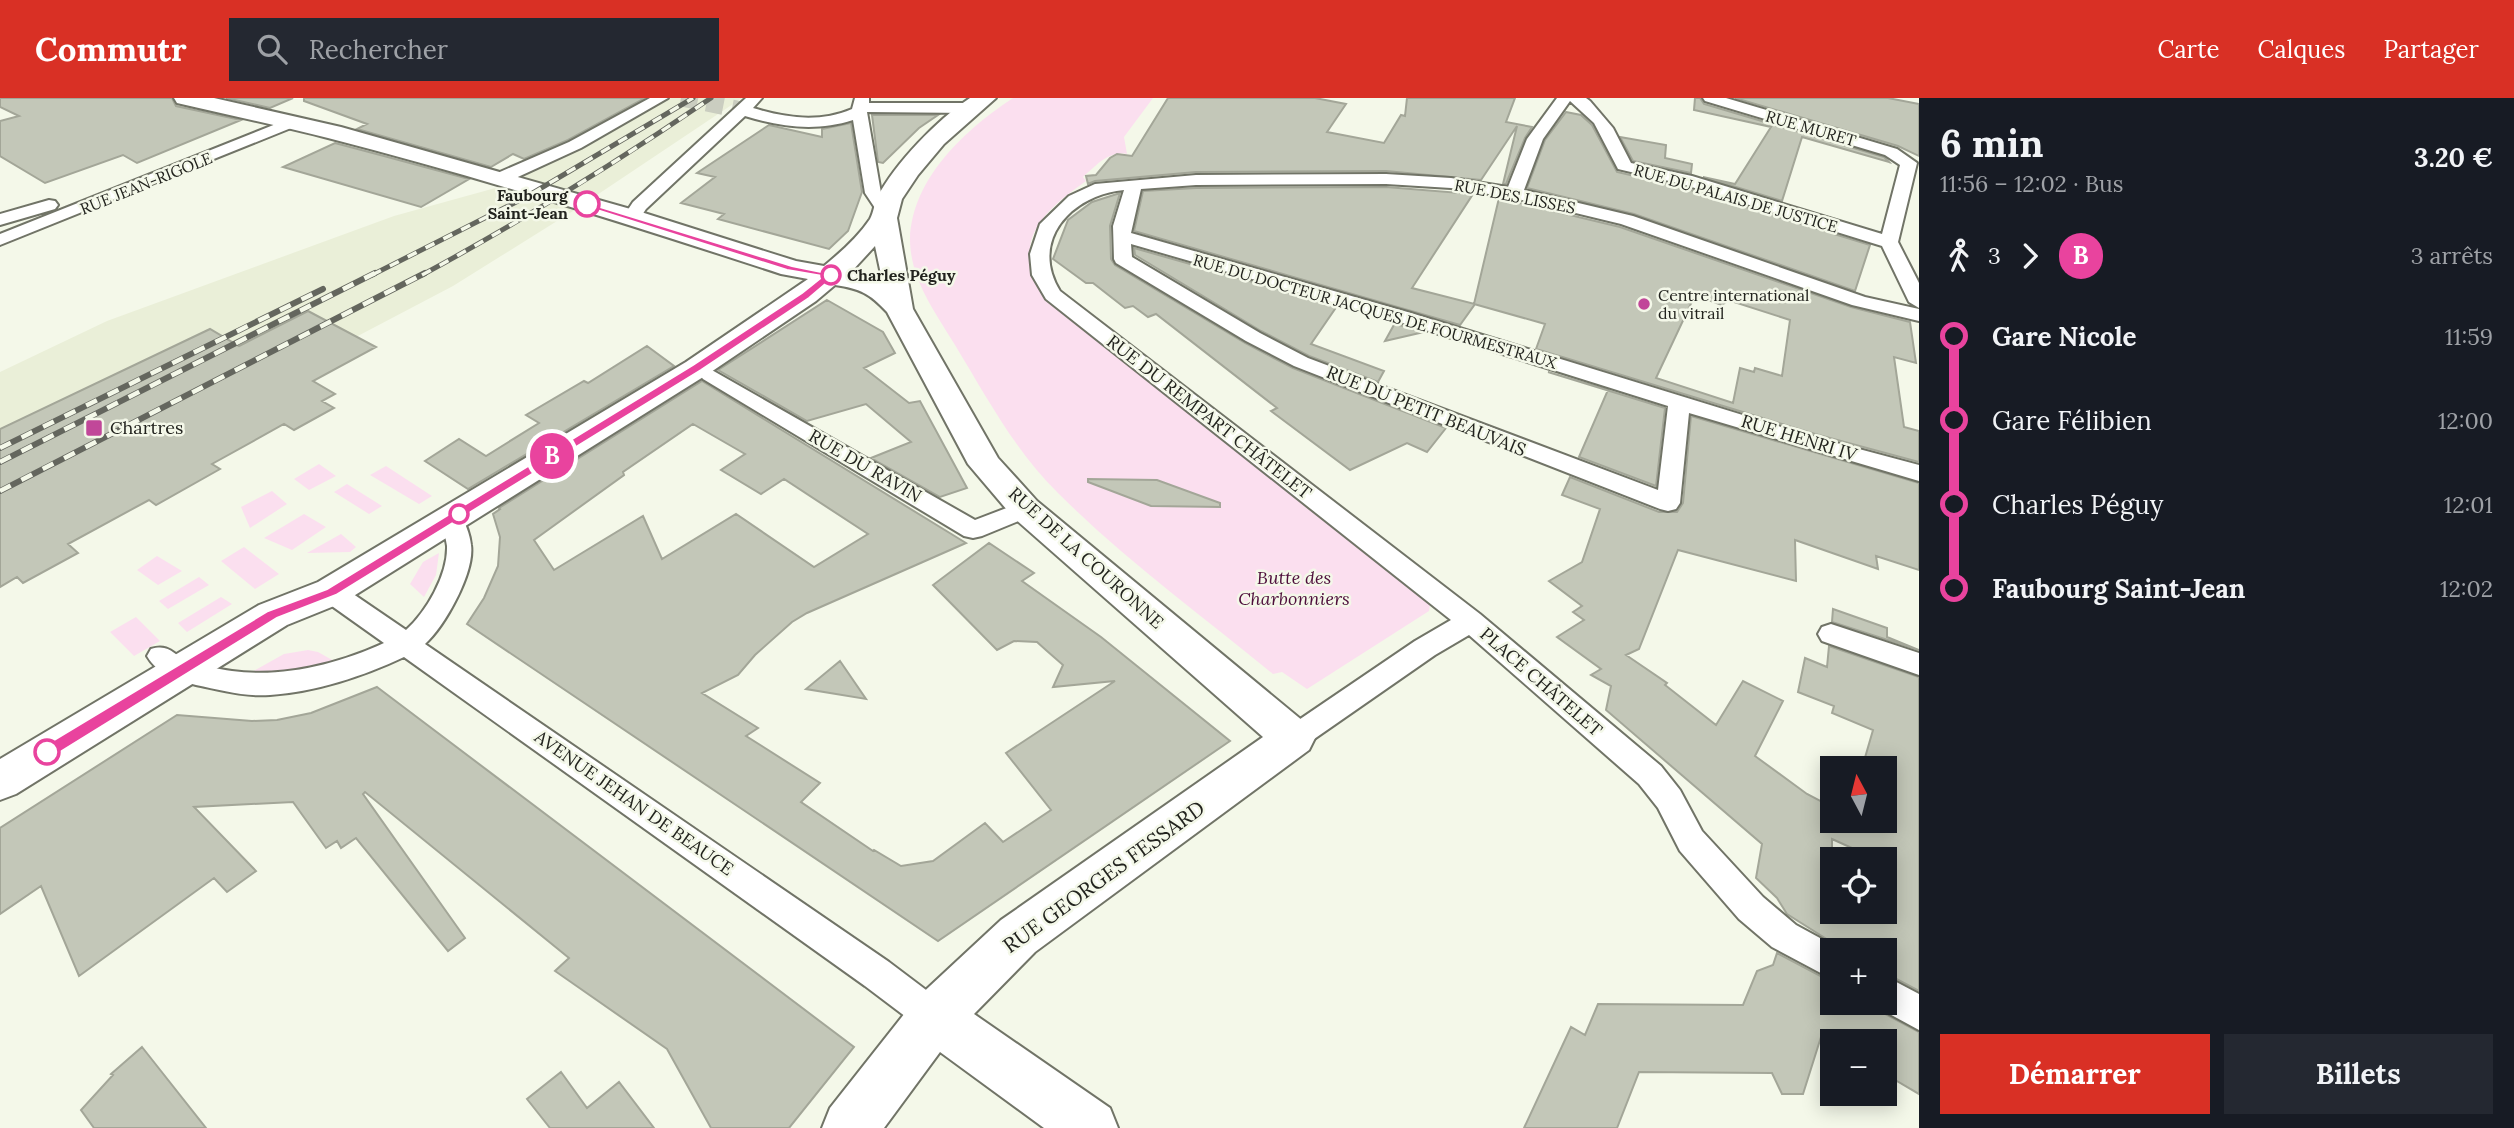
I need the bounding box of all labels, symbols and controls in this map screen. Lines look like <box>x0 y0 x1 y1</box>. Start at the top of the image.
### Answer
search box <box>229 18 719 81</box>
text: Commutr <box>35 28 187 70</box>
icon: search <box>253 30 291 68</box>
text: Rechercher <box>309 33 448 66</box>
text: Carte <box>2157 34 2219 65</box>
text: Calques <box>2257 34 2345 65</box>
text: Partager <box>2383 34 2479 65</box>
street label: RUE MURET <box>1763 106 1859 150</box>
text: 6 min <box>1940 119 2043 167</box>
text: 3.20 € <box>2414 141 2493 174</box>
street label: RUE JEAN-RIGOLE <box>77 147 215 219</box>
street label: RUE DU PALAIS DE JUSTICE <box>1632 159 1840 237</box>
text: 11:56 – 12:02 · Bus <box>1940 169 2123 198</box>
street label: RUE DES LISSES <box>1453 174 1577 218</box>
place label: Faubourg Saint-Jean <box>488 185 569 223</box>
marker: Faubourg Saint-Jean <box>574 191 600 217</box>
icon: walk <box>1940 237 1978 275</box>
icon: forward <box>2011 237 2049 275</box>
text: B <box>2073 240 2089 271</box>
text: 3 <box>1988 241 2001 270</box>
text: 3 arrêts <box>2411 241 2493 270</box>
street label: RUE DU DOCTEUR JACQUES DE FOURMESTRAUX <box>1191 249 1560 373</box>
marker: Charles Péguy <box>821 265 841 285</box>
place label: Charles Péguy <box>847 265 956 285</box>
place label: Centre international du vitrail <box>1658 285 1809 323</box>
marker: Centre international du vitrail <box>1636 296 1652 312</box>
text: Gare Nicole <box>1992 320 2137 353</box>
text: 11:59 <box>2445 322 2493 351</box>
street label: RUE DU REMPART CHÂTELET <box>1102 329 1317 504</box>
street label: RUE DU PETIT BEAUVAIS <box>1323 360 1529 461</box>
text: Gare Félibien <box>1992 404 2152 437</box>
text: 12:00 <box>2438 406 2493 435</box>
street label: RUE HENRI IV <box>1739 409 1861 466</box>
place label: Chartres <box>110 416 183 439</box>
marker: Chartres <box>84 418 104 438</box>
street label: RUE DU RAVIN <box>805 424 926 507</box>
line badge: B <box>529 433 575 479</box>
text: B <box>544 440 560 471</box>
street label: RUE DE LA COURONNE <box>1004 482 1169 633</box>
text: Charles Péguy <box>1992 488 2163 521</box>
text: 12:01 <box>2444 490 2493 519</box>
unlabelled marker <box>449 504 469 524</box>
park label: Butte des Charbonniers <box>1238 566 1350 610</box>
text: Faubourg Saint-Jean <box>1992 572 2245 605</box>
text: 12:02 <box>2440 574 2493 603</box>
street label: PLACE CHÂTELET <box>1475 622 1608 741</box>
street label: AVENUE JEHAN DE BEAUCE <box>529 724 738 880</box>
unlabelled marker <box>34 739 60 765</box>
north arrow <box>1820 756 1897 833</box>
map controls <box>1820 756 1897 1106</box>
street label: RUE GEORGES FESSARD <box>997 794 1210 959</box>
button: locate <box>1820 847 1897 924</box>
button: + <box>1820 938 1897 1015</box>
button: − <box>1820 1029 1897 1106</box>
button: Démarrer <box>1940 1034 2210 1114</box>
button: Billets <box>2224 1034 2493 1114</box>

